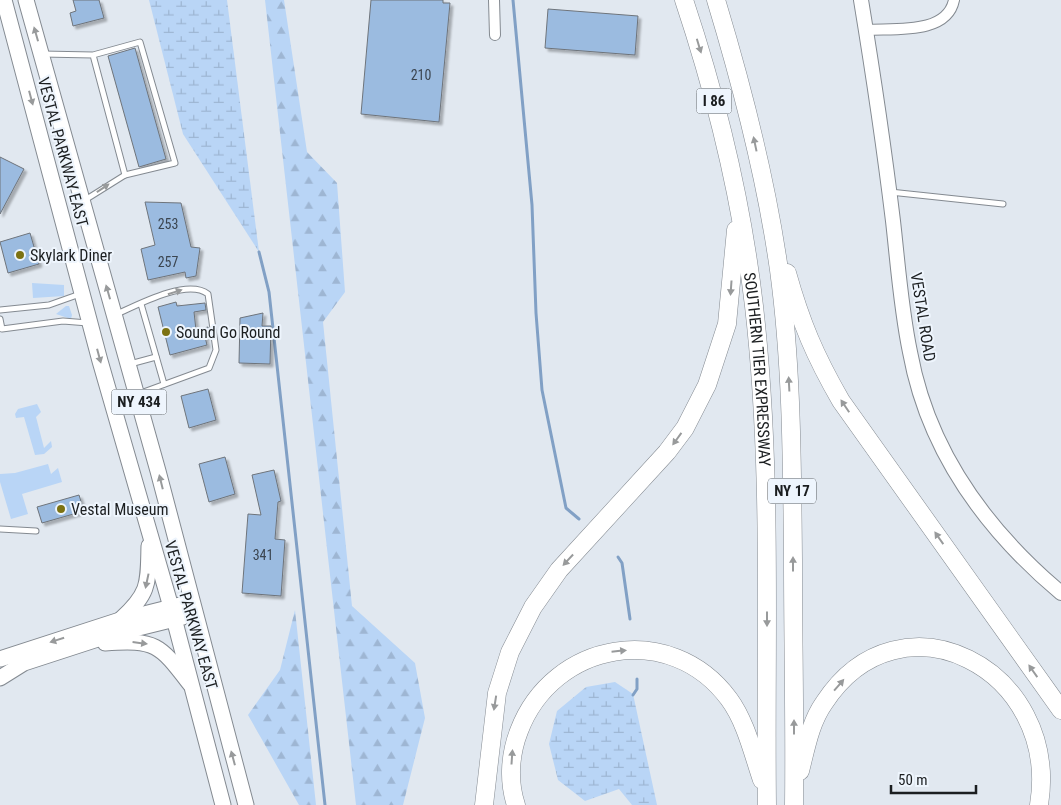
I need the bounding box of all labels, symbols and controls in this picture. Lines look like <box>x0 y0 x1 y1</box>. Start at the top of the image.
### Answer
one-way arrow <box>32 27 40 42</box>
one-way arrow <box>695 39 703 54</box>
house number: 210 <box>411 67 431 83</box>
street label: VESTAL PARKWAY EAST <box>34 75 92 229</box>
road number: I 86 <box>696 88 732 114</box>
one-way arrow <box>27 90 35 105</box>
one-way arrow <box>751 135 759 151</box>
one-way arrow <box>96 183 110 193</box>
house number: 253 <box>158 216 178 232</box>
place label: Skylark Diner <box>30 246 112 265</box>
marker: Skylark Diner <box>14 249 26 261</box>
house number: 257 <box>158 254 178 270</box>
street label: SOUTHERN TIER EXPRESSWAY <box>740 271 775 467</box>
street label: VESTAL ROAD <box>907 271 939 363</box>
one-way arrow <box>727 280 735 296</box>
one-way arrow <box>104 284 112 300</box>
one-way arrow <box>168 288 183 296</box>
place label: Sound Go Round <box>176 323 281 342</box>
marker: Sound Go Round <box>160 326 172 338</box>
one-way arrow <box>95 349 103 364</box>
one-way arrow <box>784 376 792 392</box>
road number: NY 434 <box>112 390 166 414</box>
one-way arrow <box>840 399 850 412</box>
one-way arrow <box>672 432 682 446</box>
one-way arrow <box>157 475 165 490</box>
road number: NY 17 <box>768 478 816 504</box>
place label: Vestal Museum <box>71 500 169 519</box>
marker: Vestal Museum <box>55 503 67 515</box>
one-way arrow <box>934 531 944 545</box>
street label: VESTAL PARKWAY EAST <box>161 538 221 692</box>
house number: 341 <box>253 547 273 563</box>
one-way arrow <box>563 553 574 566</box>
one-way arrow <box>789 556 797 572</box>
one-way arrow <box>142 573 150 589</box>
one-way arrow <box>763 611 771 627</box>
one-way arrow <box>50 637 65 645</box>
one-way arrow <box>132 639 148 647</box>
one-way arrow <box>611 647 627 655</box>
one-way arrow <box>1028 664 1038 678</box>
one-way arrow <box>833 679 845 691</box>
one-way arrow <box>491 695 499 711</box>
one-way arrow <box>790 718 798 734</box>
one-way arrow <box>509 749 517 765</box>
one-way arrow <box>229 750 237 765</box>
scale bar <box>891 762 976 794</box>
text: 50 m <box>898 771 928 789</box>

